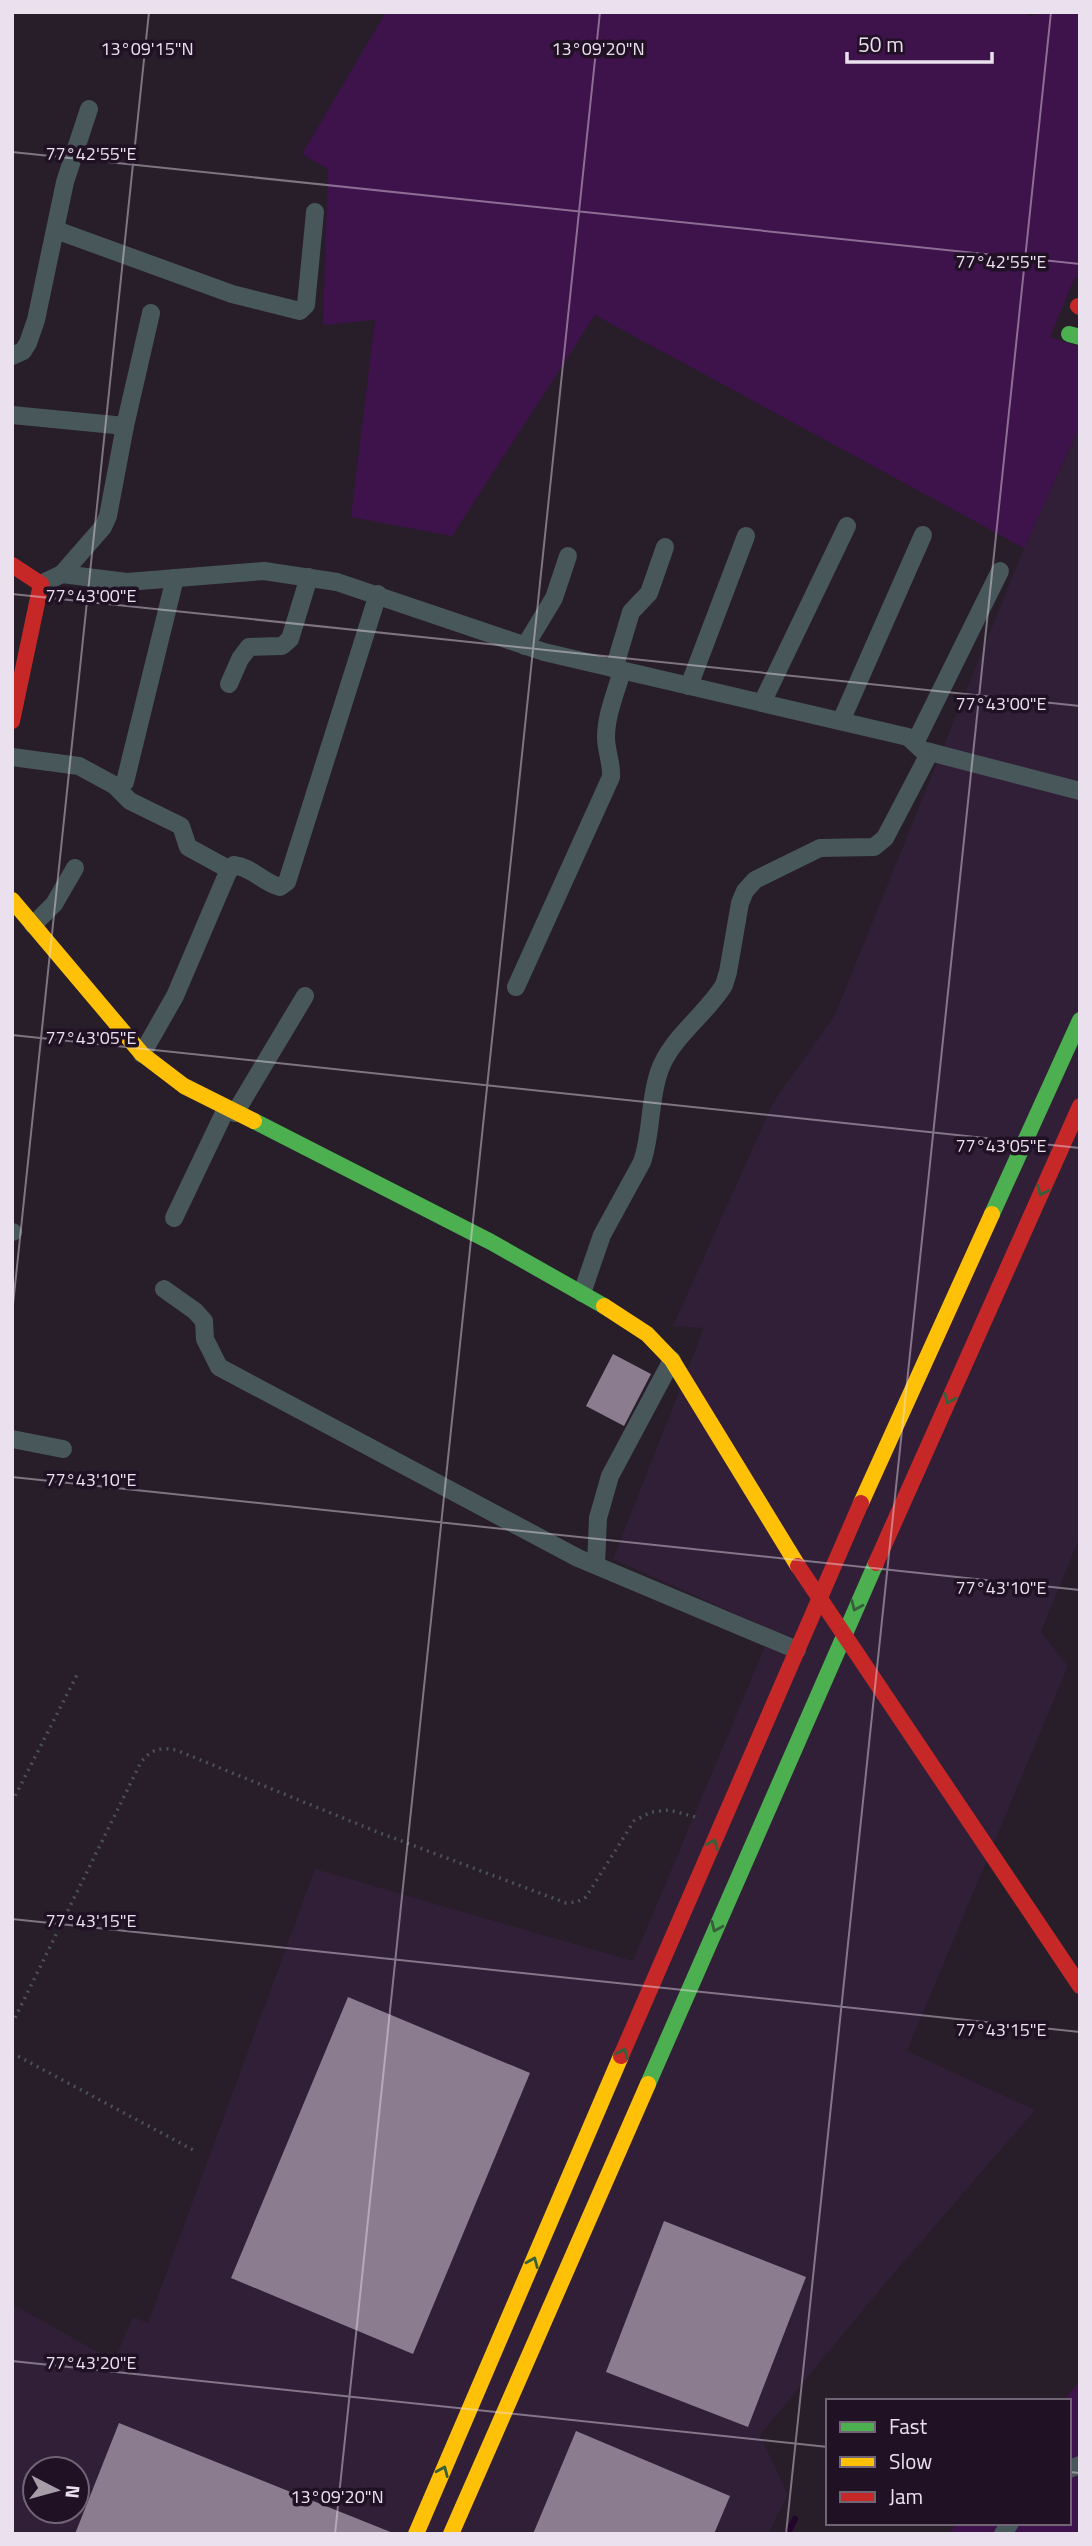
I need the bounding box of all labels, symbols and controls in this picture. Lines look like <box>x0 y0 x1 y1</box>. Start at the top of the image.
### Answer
scale bar <box>847 21 992 65</box>
text: 50 m <box>858 28 904 60</box>
text: 13°09'15"N <box>100 35 194 62</box>
text: 13°09'20"N <box>551 35 645 62</box>
text: 77°42'55"E <box>46 140 137 167</box>
text: 77°42'55"E <box>956 248 1047 275</box>
text: 77°43'00"E <box>46 582 137 609</box>
text: 77°43'00"E <box>956 690 1047 717</box>
text: 77°43'05"E <box>46 1024 137 1051</box>
text: 77°43'05"E <box>956 1132 1047 1159</box>
one-way arrow <box>1036 1184 1050 1196</box>
one-way arrow <box>943 1392 957 1404</box>
text: 77°43'10"E <box>46 1466 137 1493</box>
text: 77°43'10"E <box>956 1574 1047 1601</box>
one-way arrow <box>850 1599 864 1612</box>
one-way arrow <box>705 1839 719 1851</box>
text: 77°43'15"E <box>46 1907 137 1934</box>
one-way arrow <box>710 1920 724 1932</box>
text: 77°43'15"E <box>956 2016 1047 2043</box>
one-way arrow <box>615 2048 629 2060</box>
one-way arrow <box>525 2257 539 2269</box>
text: 77°43'20"E <box>46 2349 137 2376</box>
legend <box>826 2399 1071 2525</box>
text: Fast <box>889 2410 928 2442</box>
text: Slow <box>889 2445 932 2477</box>
north arrow <box>21 2455 91 2525</box>
one-way arrow <box>435 2466 449 2478</box>
text: Jam <box>889 2480 923 2512</box>
text: 13°09'20"N <box>290 2483 384 2510</box>
text: N <box>58 2484 89 2500</box>

